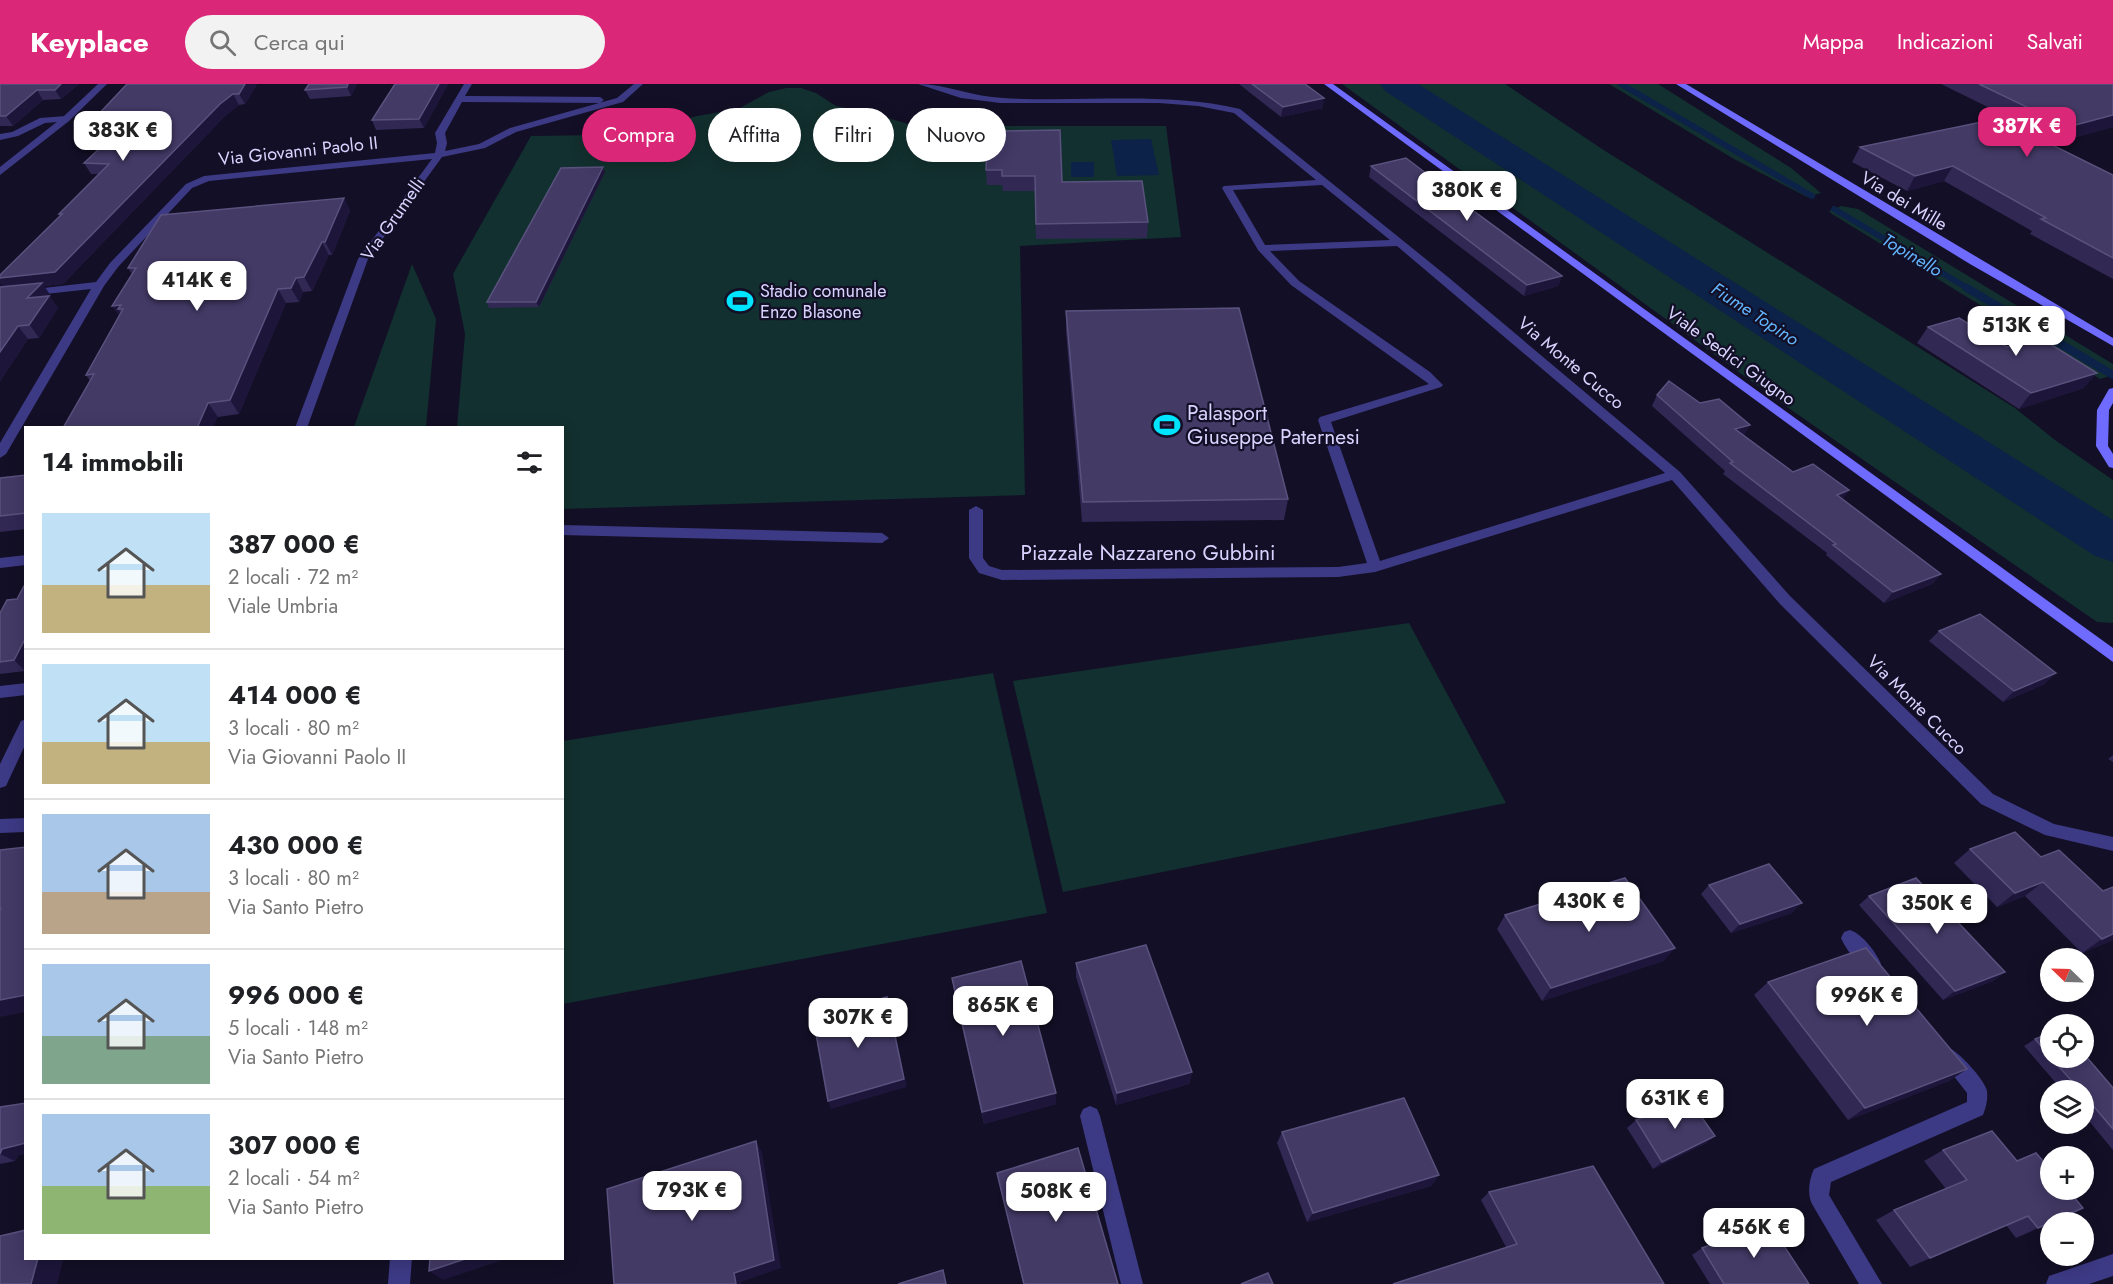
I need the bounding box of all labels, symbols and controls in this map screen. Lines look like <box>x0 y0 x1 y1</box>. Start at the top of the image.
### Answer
search box <box>185 15 605 69</box>
text: Keyplace <box>30 22 149 63</box>
icon: search <box>206 26 239 59</box>
text: Cerca qui <box>254 26 345 58</box>
text: Mappa <box>1803 27 1864 57</box>
text: Indicazioni <box>1897 27 1994 57</box>
text: Salvati <box>2027 27 2083 57</box>
pin: 387K € <box>1978 107 2076 158</box>
chip: Compra <box>582 108 696 162</box>
chip: Affitta <box>708 108 801 162</box>
chip: Filtri <box>813 108 894 162</box>
chip: Nuovo <box>906 108 1006 162</box>
pin: 383K € <box>74 111 172 162</box>
text: 387K € <box>1992 112 2062 141</box>
text: 383K € <box>88 116 158 145</box>
street label: Via Giovanni Paolo II <box>217 130 379 172</box>
street label: Via dei Mille <box>1856 165 1952 237</box>
pin: 380K € <box>1418 171 1516 222</box>
street label: Via Grumelli <box>355 172 431 266</box>
text: 380K € <box>1431 176 1503 205</box>
water label: Topinello <box>1877 227 1947 283</box>
pin: 414K € <box>148 261 246 312</box>
text: 414K € <box>161 266 233 295</box>
water label: Fiume Topino <box>1706 276 1804 352</box>
place label: Stadio comunale Enzo Blasone <box>760 278 886 325</box>
sports icon: Stadio comunale Enzo Blasone <box>725 286 755 316</box>
street label: Viale Sedici Giugno <box>1661 300 1801 412</box>
pin: 513K € <box>1967 306 2065 357</box>
street label: Via Monte Cucco <box>1512 311 1630 416</box>
text: 513K € <box>1982 311 2050 340</box>
place label: Palasport Giuseppe Paternesi <box>1187 398 1360 452</box>
sports icon: Palasport Giuseppe Paternesi <box>1152 410 1182 440</box>
text: 14 immobili <box>42 443 184 481</box>
icon: filters <box>513 446 546 479</box>
text: 387 000 € <box>228 525 360 563</box>
icon: home <box>90 537 162 609</box>
street label: Piazzale Nazzareno Gubbini <box>1020 538 1276 568</box>
text: 2 locali · 72 m² <box>228 563 358 592</box>
text: Viale Umbria <box>228 592 338 621</box>
street label: Via Monte Cucco <box>1861 649 1973 761</box>
text: 414 000 € <box>228 676 362 714</box>
icon: home <box>90 688 162 760</box>
text: 3 locali · 80 m² <box>228 714 359 743</box>
text: Via Giovanni Paolo II <box>228 743 406 772</box>
text: 430 000 € <box>228 826 364 864</box>
icon: home <box>90 838 162 910</box>
text: 3 locali · 80 m² <box>228 864 359 893</box>
pin: 430K € <box>1540 882 1638 933</box>
pin: 350K € <box>1888 884 1986 935</box>
text: 430K € <box>1553 887 1625 916</box>
text: 350K € <box>1901 889 1973 918</box>
text: Via Santo Pietro <box>228 893 364 922</box>
north arrow <box>2040 948 2094 1002</box>
map controls <box>2040 948 2094 1266</box>
text: 996 000 € <box>228 976 364 1014</box>
pin: 996K € <box>1818 976 1916 1027</box>
text: 996K € <box>1830 981 1904 1010</box>
pin: 865K € <box>954 986 1052 1037</box>
icon: home <box>90 988 162 1060</box>
text: 865K € <box>967 991 1039 1020</box>
pin: 307K € <box>809 998 907 1049</box>
text: 307K € <box>823 1003 893 1032</box>
text: 5 locali · 148 m² <box>228 1014 368 1043</box>
button: locate <box>2040 1014 2094 1068</box>
text: Via Santo Pietro <box>228 1043 364 1072</box>
pin: 631K € <box>1626 1079 1724 1130</box>
button: layers <box>2040 1080 2094 1134</box>
text: 631K € <box>1640 1084 1710 1113</box>
text: 307 000 € <box>228 1126 361 1164</box>
icon: home <box>90 1138 162 1210</box>
button: + <box>2040 1146 2094 1200</box>
text: 2 locali · 54 m² <box>228 1164 359 1193</box>
pin: 793K € <box>643 1171 741 1222</box>
pin: 508K € <box>1007 1172 1105 1223</box>
text: 793K € <box>657 1176 727 1205</box>
text: 508K € <box>1020 1177 1092 1206</box>
text: Via Santo Pietro <box>228 1193 364 1222</box>
pin: 456K € <box>1705 1208 1803 1259</box>
button: − <box>2040 1212 2094 1266</box>
text: 456K € <box>1717 1213 1791 1242</box>

